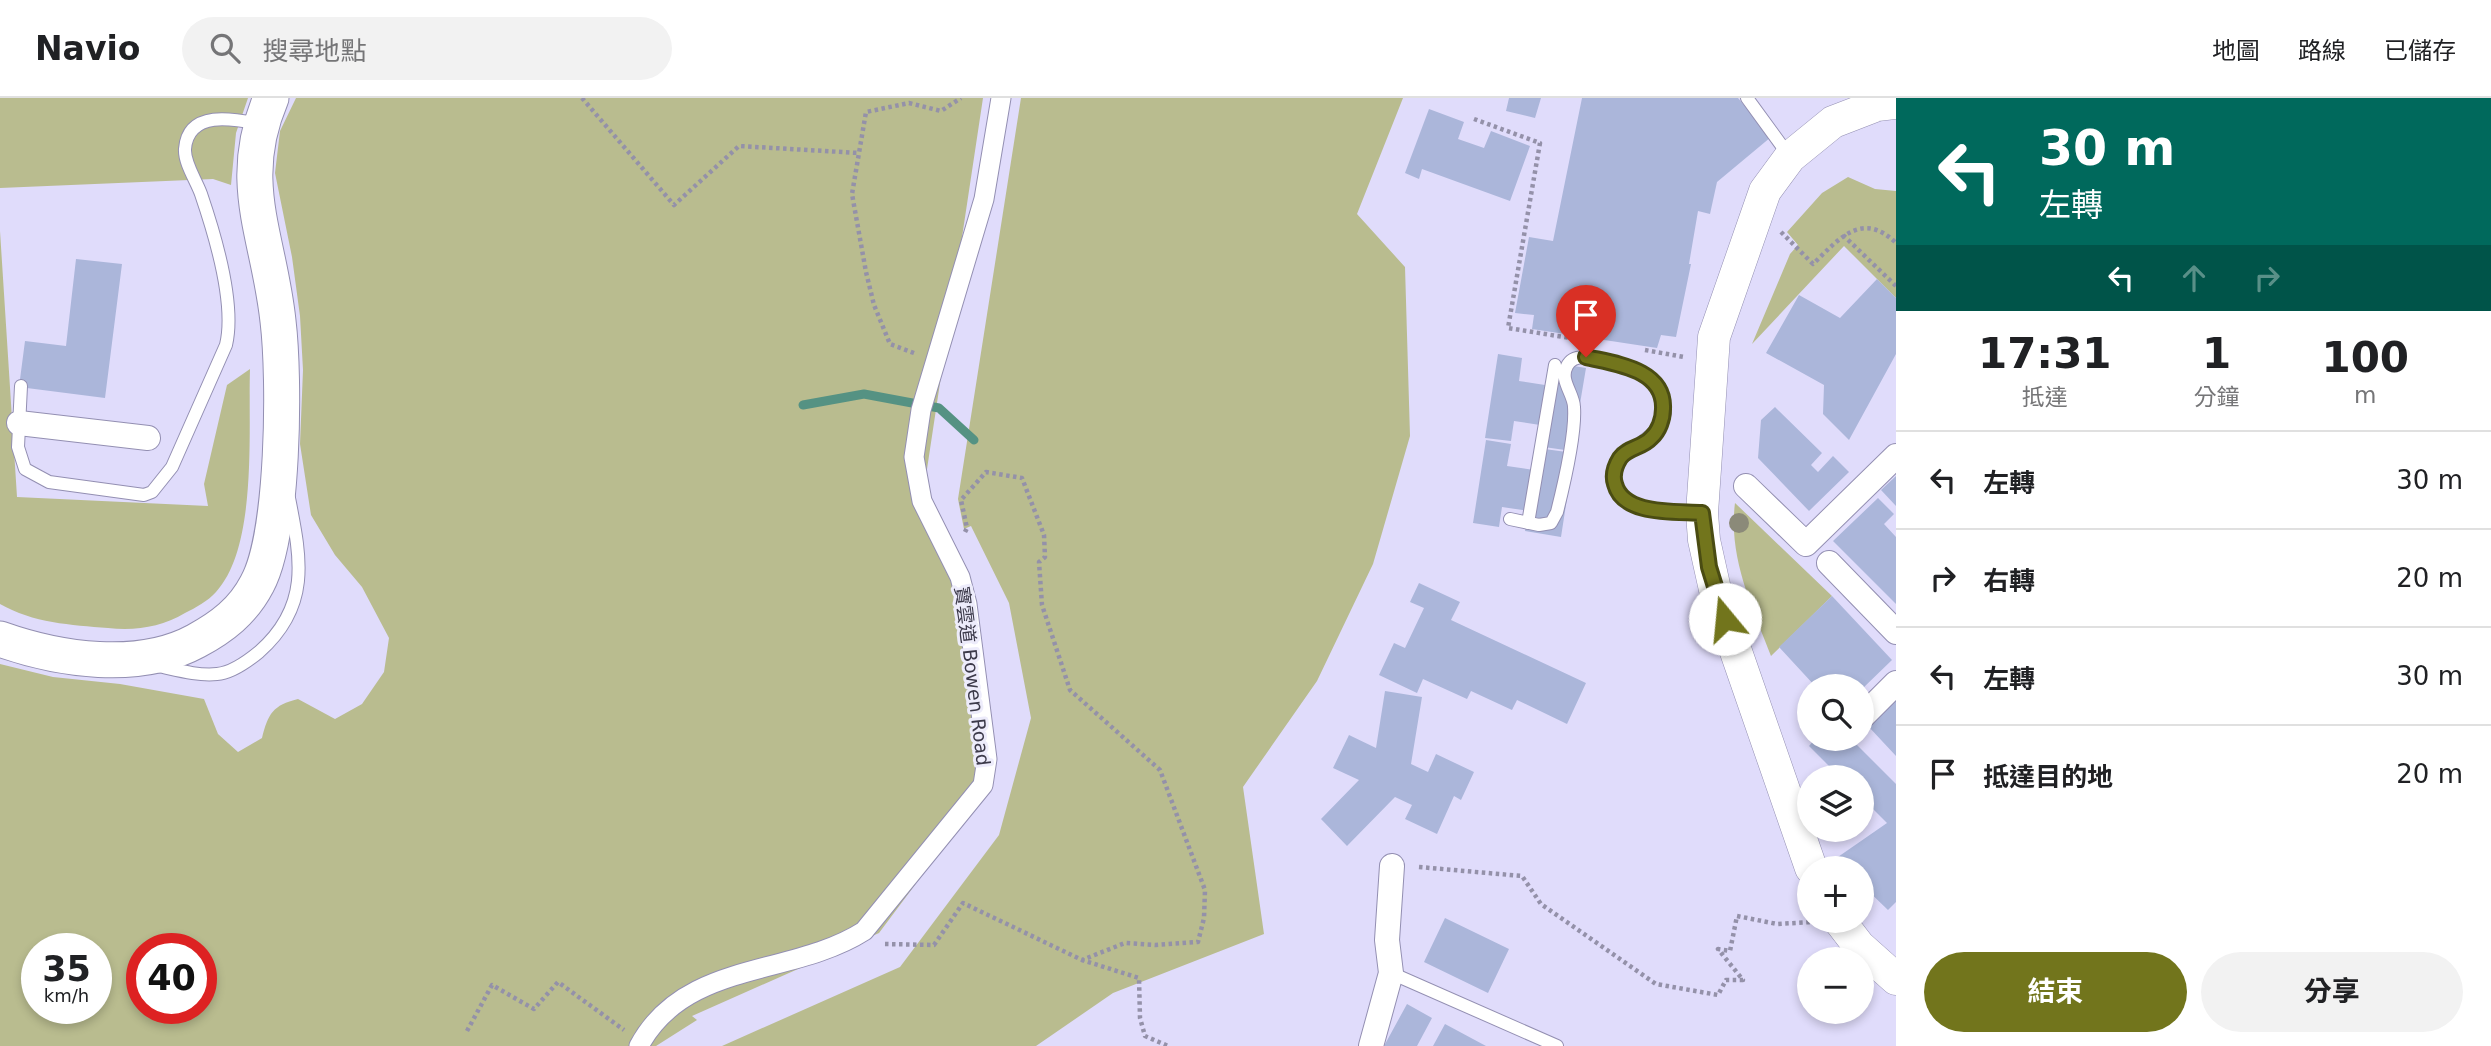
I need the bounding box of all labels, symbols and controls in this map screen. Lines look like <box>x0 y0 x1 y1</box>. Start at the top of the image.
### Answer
search box <box>182 17 672 80</box>
text: Navio <box>35 29 140 68</box>
icon: search <box>206 29 244 67</box>
text: 搜尋地點 <box>262 36 366 66</box>
text: 地圖 <box>2212 37 2260 65</box>
text: 路線 <box>2298 37 2346 65</box>
text: 已儲存 <box>2384 37 2456 65</box>
text: 30 m <box>2039 120 2175 177</box>
icon: left <box>1924 126 2015 217</box>
text: 左轉 <box>2039 186 2103 224</box>
icon: left <box>2102 259 2140 297</box>
icon: ahead <box>2175 259 2213 297</box>
icon: right <box>2248 259 2286 297</box>
pin <box>1556 285 1616 357</box>
icon: arrive <box>1567 296 1605 334</box>
text: 17:31 <box>1978 329 2112 378</box>
text: 1 <box>2202 329 2231 378</box>
text: 100 <box>2321 333 2409 382</box>
text: m <box>2354 382 2376 408</box>
text: 抵達 <box>2022 384 2068 410</box>
text: 分鐘 <box>2194 384 2240 410</box>
icon: left <box>1924 461 1962 499</box>
text: 30 m <box>2396 465 2463 495</box>
text: 左轉 <box>1983 468 2035 498</box>
icon: right <box>1924 559 1962 597</box>
text: 20 m <box>2396 563 2463 593</box>
text: 右轉 <box>1983 566 2035 596</box>
position arrow <box>1688 582 1762 656</box>
street label: 寶雲道 Bowen Road <box>951 585 995 767</box>
icon: left <box>1924 657 1962 695</box>
text: 30 m <box>2396 661 2463 691</box>
text: 左轉 <box>1983 664 2035 694</box>
map controls <box>1797 674 1874 1024</box>
button: search <box>1797 674 1874 751</box>
icon: arrive <box>1924 755 1962 793</box>
text: 20 m <box>2396 759 2463 789</box>
text: 抵達目的地 <box>1983 762 2113 792</box>
button: layers <box>1797 765 1874 842</box>
button: + <box>1797 856 1874 933</box>
speed limit sign: 40 <box>126 933 217 1024</box>
button: − <box>1797 947 1874 1024</box>
text: 35 <box>42 949 91 989</box>
button: 結束 <box>1924 952 2187 1032</box>
button: 分享 <box>2201 952 2463 1032</box>
text: km/h <box>44 985 89 1006</box>

